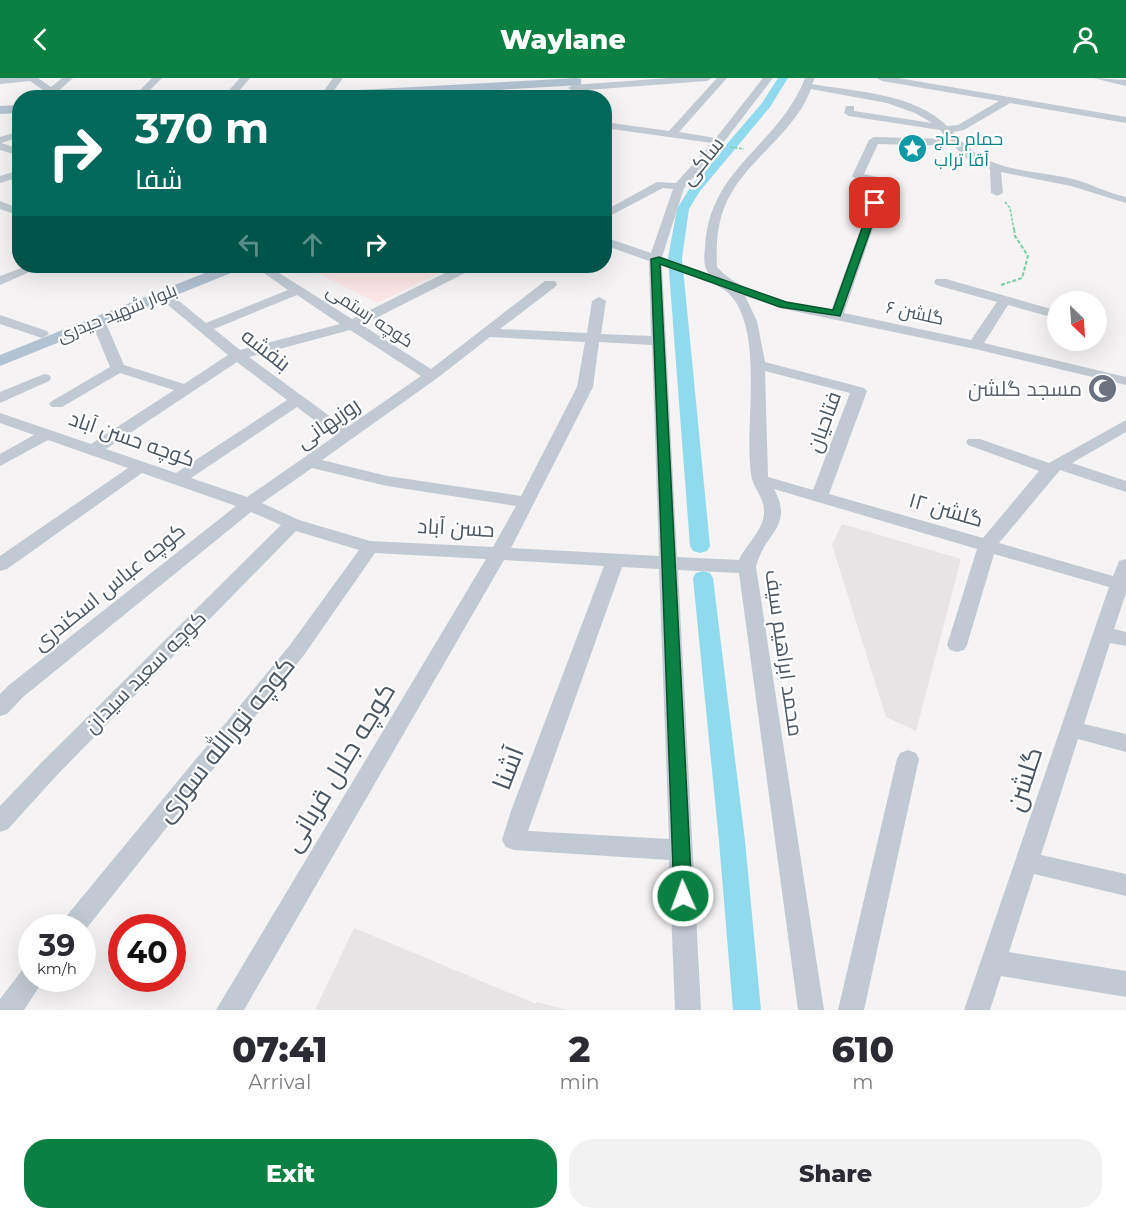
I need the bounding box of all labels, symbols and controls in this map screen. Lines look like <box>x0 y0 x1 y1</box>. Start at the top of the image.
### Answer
icon: back <box>24 23 57 56</box>
text: Waylane <box>500 23 626 56</box>
icon: person <box>1069 23 1102 56</box>
text: 370 m <box>135 102 269 154</box>
icon: right <box>36 114 114 192</box>
place label: حمام حاج آقا تراب <box>934 128 1003 171</box>
street label: ساکی <box>675 131 729 191</box>
place icon: حمام حاج آقا تراب <box>897 133 929 165</box>
text: شفا <box>135 163 183 196</box>
pin <box>849 177 900 228</box>
icon: arrive <box>858 186 891 219</box>
icon: left <box>233 228 266 261</box>
icon: ahead <box>296 228 329 261</box>
icon: right <box>359 228 392 261</box>
street label: بلوار شهید حیدری <box>54 279 180 347</box>
street label: کوچه رستمی <box>322 280 418 353</box>
north arrow <box>1047 291 1107 351</box>
map controls <box>1047 291 1107 351</box>
street label: گلشن ۶ <box>884 296 946 330</box>
street label: بنفشه <box>237 323 296 377</box>
mosque icon: مسجد گلشن <box>1087 373 1119 405</box>
place label: مسجد گلشن <box>968 376 1082 402</box>
street label: فتاحیان <box>801 388 847 456</box>
street label: روزبهانی <box>291 392 365 454</box>
street label: کوچه حسن آباد <box>65 405 198 474</box>
street label: گلشن ۱۲ <box>906 487 986 533</box>
street label: حسن آباد <box>417 513 495 543</box>
street label: کوچه عباس اسکندری <box>27 517 191 657</box>
street label: محمد ابراهیم سیف <box>758 568 809 738</box>
street label: کوچه سعید سیدان <box>78 605 212 739</box>
street label: کوچه نورالله سوری <box>148 649 302 829</box>
street label: کوچه جلال قربانی <box>276 677 403 858</box>
street label: آشنا <box>485 742 531 794</box>
street label: گلشن <box>999 743 1049 815</box>
position arrow <box>651 864 715 928</box>
speed limit sign: 40 <box>108 914 186 992</box>
text: 39 <box>39 927 75 964</box>
text: km/h <box>37 959 77 978</box>
text: 07:41 <box>232 1027 328 1071</box>
text: 2 <box>569 1027 590 1071</box>
text: 610 <box>832 1027 894 1071</box>
text: Arrival <box>248 1070 311 1094</box>
text: min <box>559 1070 600 1094</box>
text: m <box>852 1070 873 1094</box>
button: Exit <box>24 1139 557 1208</box>
button: Share <box>569 1139 1102 1208</box>

